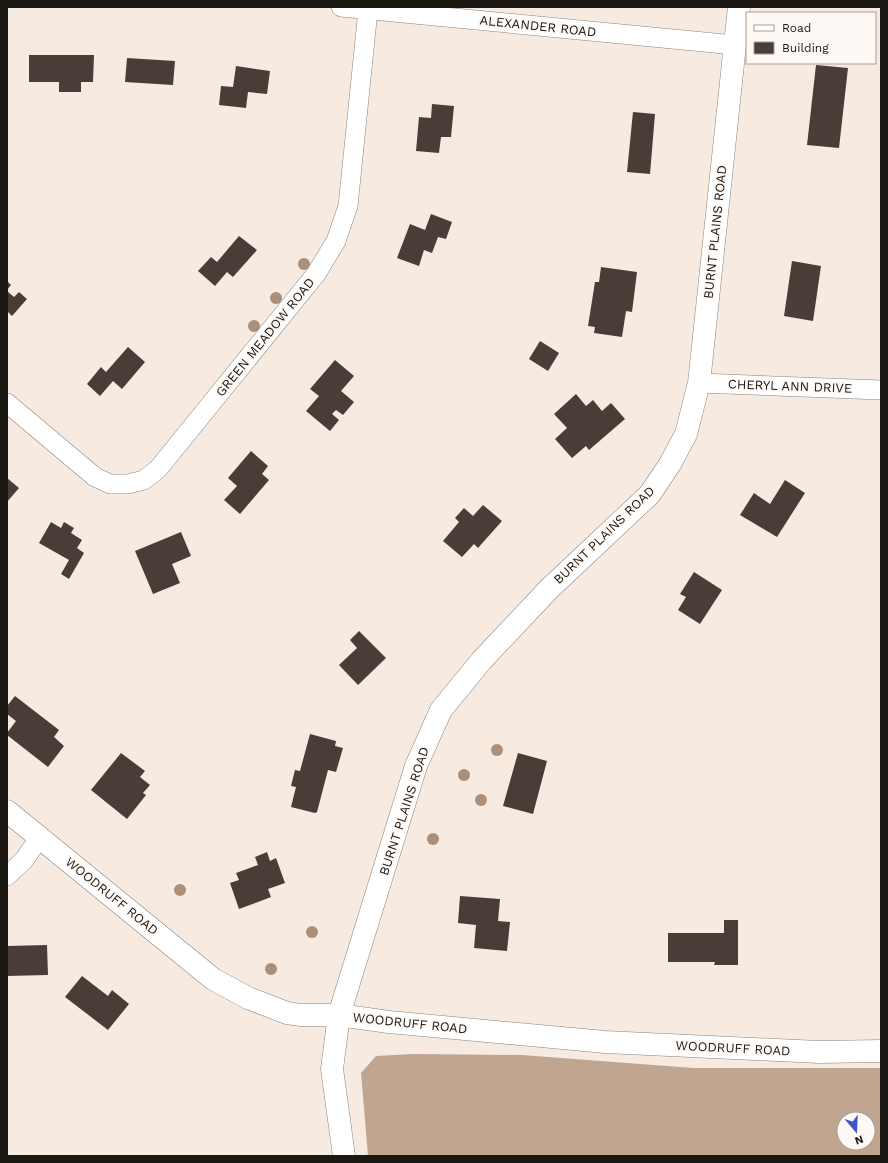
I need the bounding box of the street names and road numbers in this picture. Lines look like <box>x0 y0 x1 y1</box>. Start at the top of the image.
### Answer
street label: ALEXANDER ROAD <box>479 12 597 40</box>
street label: BURNT PLAINS ROAD <box>701 164 729 300</box>
street label: GREEN MEADOW ROAD <box>213 275 317 399</box>
street label: CHERYL ANN DRIVE <box>728 376 852 396</box>
street label: BURNT PLAINS ROAD <box>551 483 657 587</box>
street label: BURNT PLAINS ROAD <box>376 745 432 877</box>
street label: WOODRUFF ROAD <box>63 854 161 938</box>
street label: WOODRUFF ROAD <box>352 1010 468 1036</box>
street label: WOODRUFF ROAD <box>675 1038 791 1058</box>

